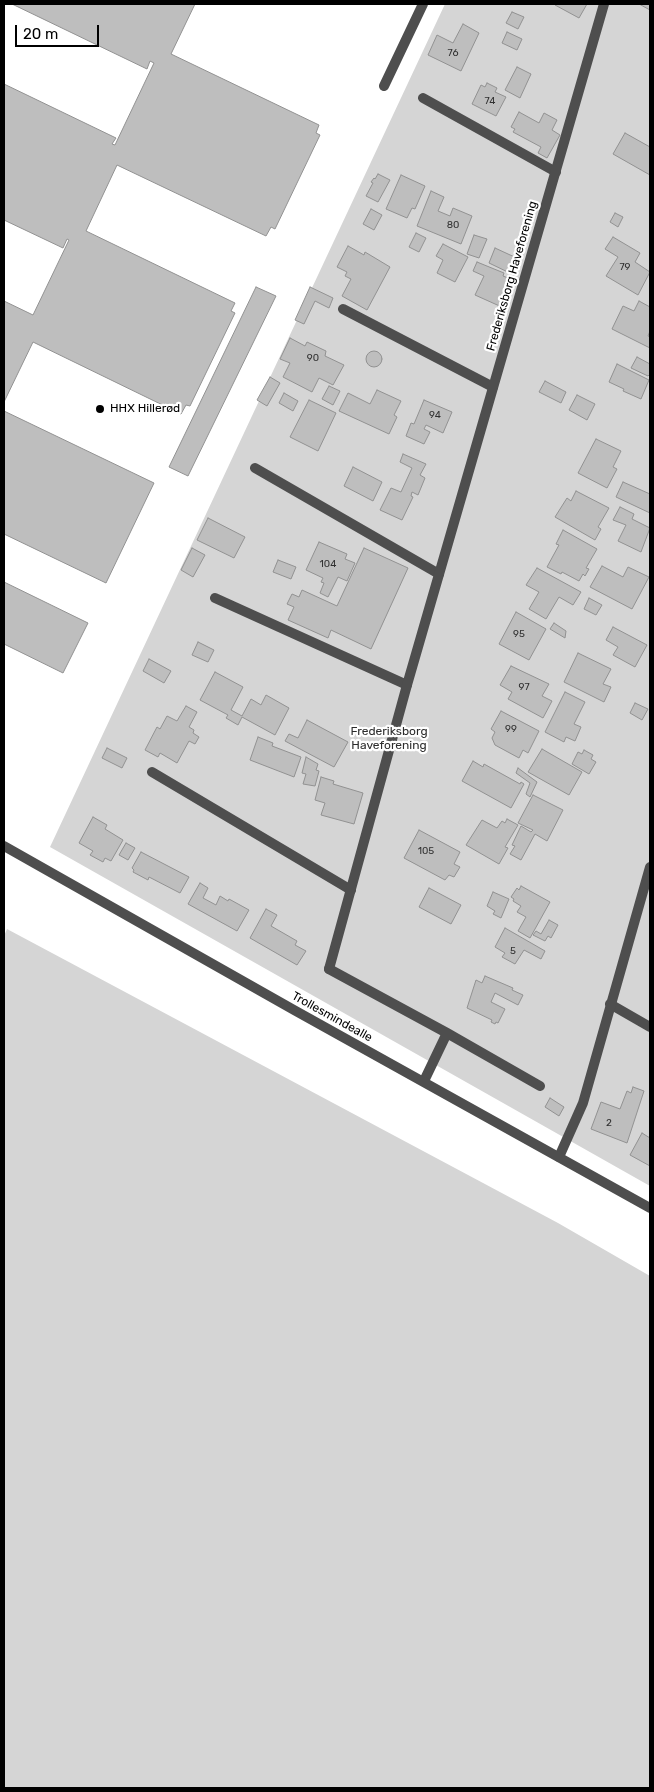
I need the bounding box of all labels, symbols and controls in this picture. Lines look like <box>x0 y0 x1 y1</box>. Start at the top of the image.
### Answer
scale bar <box>18 15 101 47</box>
text: 20 m <box>23 25 58 43</box>
house number: 76 <box>448 47 458 59</box>
house number: 74 <box>485 95 495 107</box>
street label: Frederiksborg Haveforening <box>484 199 540 353</box>
house number: 80 <box>447 219 459 231</box>
house number: 79 <box>619 261 631 273</box>
house number: 90 <box>307 352 319 364</box>
place label: HHX Hillerød <box>110 402 180 416</box>
marker: HHX Hillerød <box>94 403 106 415</box>
house number: 94 <box>429 409 441 421</box>
house number: 104 <box>320 558 336 570</box>
house number: 95 <box>513 628 525 640</box>
house number: 97 <box>518 681 530 693</box>
house number: 99 <box>505 723 517 735</box>
park label: Frederiksborg Haveforening <box>350 725 428 753</box>
house number: 105 <box>418 845 434 857</box>
house number: 5 <box>510 945 516 957</box>
street label: Trollesmindealle <box>289 989 375 1045</box>
house number: 2 <box>606 1117 612 1129</box>

